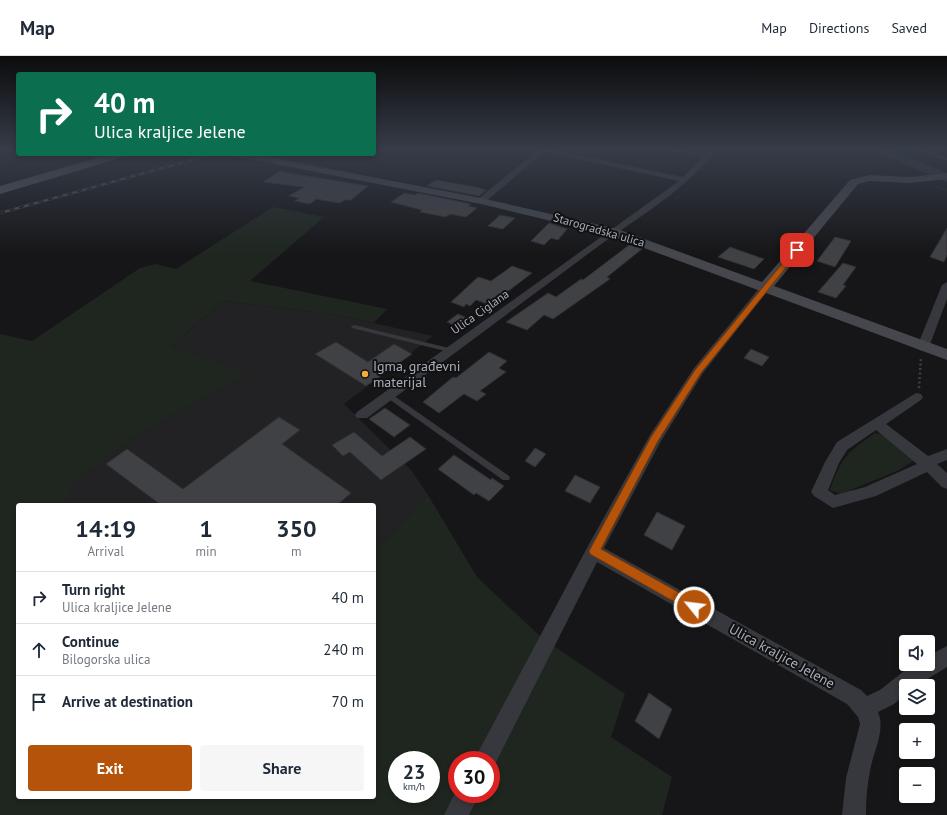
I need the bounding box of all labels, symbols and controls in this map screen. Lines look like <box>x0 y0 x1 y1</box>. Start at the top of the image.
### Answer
text: Map <box>20 16 55 40</box>
text: Map <box>761 19 787 37</box>
text: Directions <box>809 19 869 37</box>
text: Saved <box>891 19 927 37</box>
text: 40 m <box>94 84 155 121</box>
icon: right <box>28 88 80 140</box>
text: Ulica kraljice Jelene <box>94 120 246 143</box>
street label: Starogradska ulica <box>552 209 647 250</box>
pin <box>780 233 814 267</box>
icon: arrive <box>786 239 808 261</box>
street label: Ulica Ciglana <box>448 286 512 337</box>
place label: Igma, građevni materijal <box>373 357 460 391</box>
marker: Igma, građevni materijal <box>360 369 370 379</box>
text: 14:19 <box>75 513 136 544</box>
text: 1 <box>199 513 213 544</box>
text: 350 <box>276 513 317 544</box>
text: Arrival <box>88 543 124 560</box>
text: min <box>195 543 217 560</box>
text: m <box>291 543 302 560</box>
text: Turn right <box>62 580 125 599</box>
position arrow <box>673 586 715 628</box>
icon: right <box>28 587 50 609</box>
text: 40 m <box>331 588 364 607</box>
text: Ulica kraljice Jelene <box>62 599 172 616</box>
street label: Ulica kraljice Jelene <box>726 620 838 692</box>
text: Continue <box>62 632 119 651</box>
map controls <box>899 635 935 803</box>
button: sound <box>899 635 935 671</box>
icon: ahead <box>28 639 50 661</box>
text: 240 m <box>323 640 364 659</box>
text: Bilogorska ulica <box>62 651 150 668</box>
button: layers <box>899 679 935 715</box>
icon: arrive <box>28 691 50 713</box>
text: Arrive at destination <box>62 692 193 711</box>
text: 70 m <box>331 692 364 711</box>
button: + <box>899 723 935 759</box>
button: Exit <box>28 745 192 791</box>
button: Share <box>200 745 364 791</box>
speed limit sign: 30 <box>448 751 500 803</box>
text: 23 <box>403 759 425 785</box>
button: − <box>899 767 935 803</box>
text: km/h <box>403 780 425 793</box>

